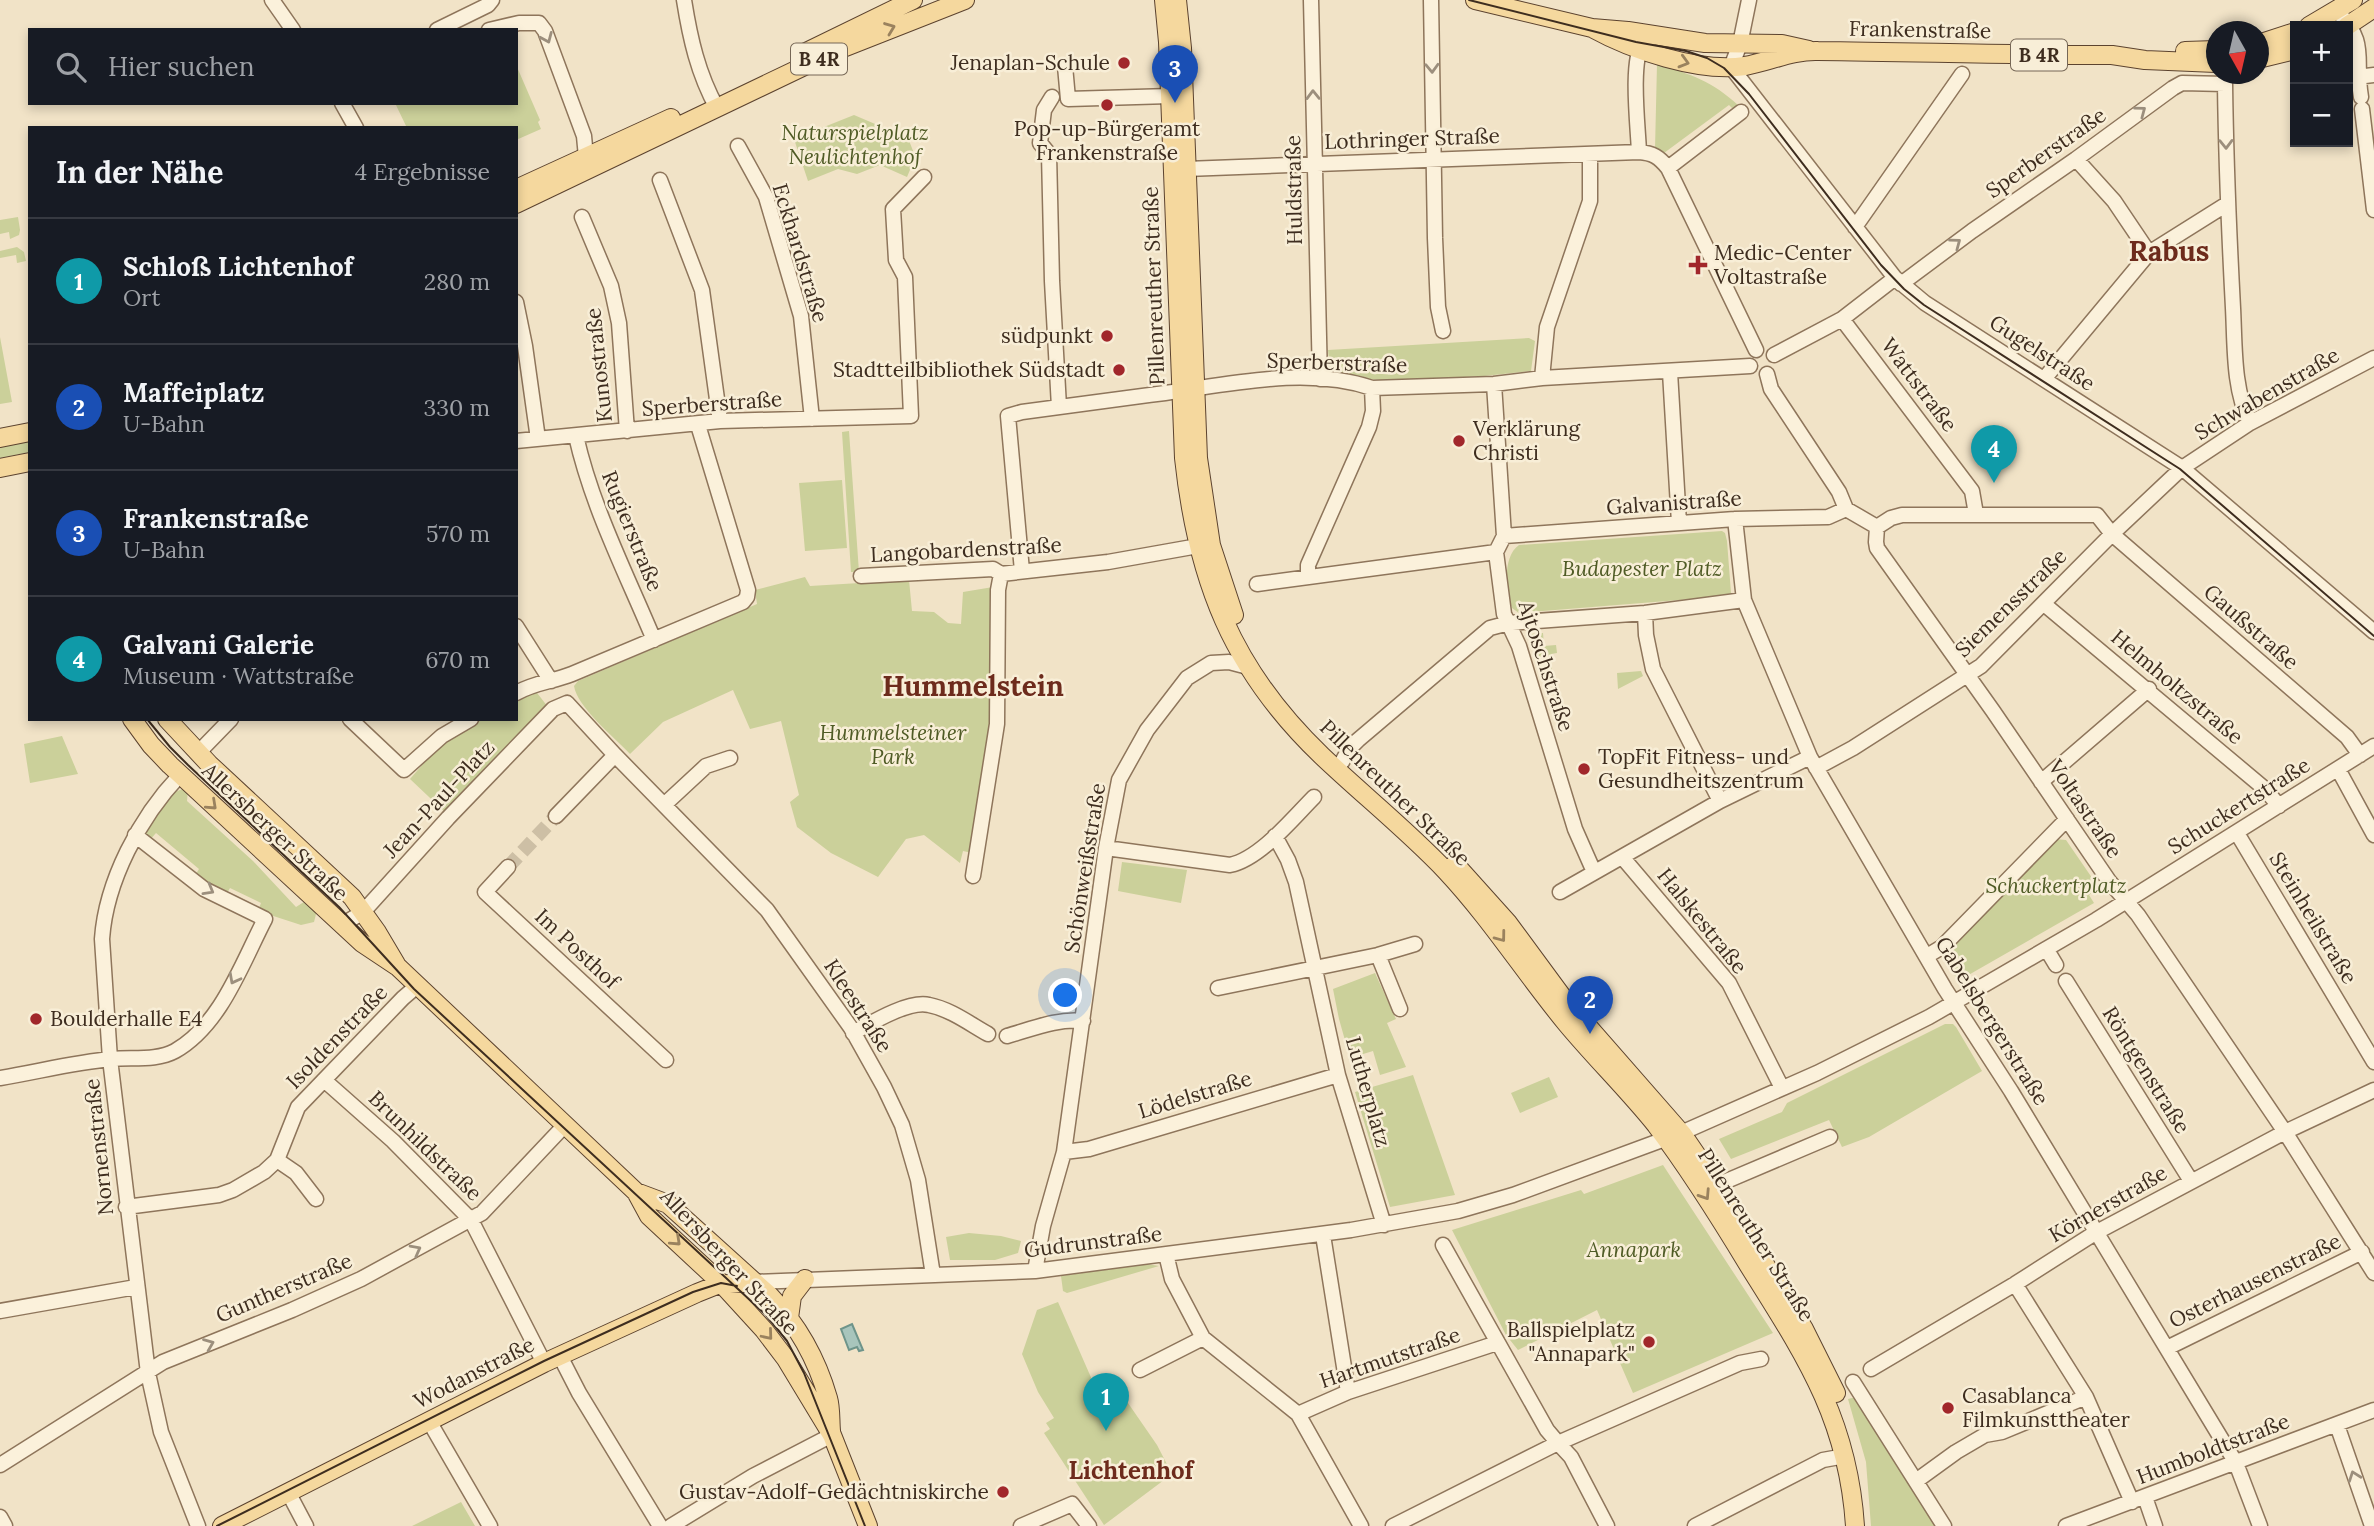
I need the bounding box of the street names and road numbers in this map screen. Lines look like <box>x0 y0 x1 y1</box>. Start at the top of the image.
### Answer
street label: Frankenstraße <box>1849 15 1991 44</box>
road number: B 4R <box>2011 40 2067 70</box>
road number: B 4R <box>791 44 847 74</box>
street label: Sperberstraße <box>1980 101 2111 204</box>
street label: Lothringer Straße <box>1324 122 1500 155</box>
street label: Huldstraße <box>1279 135 1308 245</box>
street label: Eckhardstraße <box>767 180 834 326</box>
street label: Pillenreuther Straße <box>1137 186 1170 386</box>
street label: Kunostraße <box>579 306 618 424</box>
street label: Gugelstraße <box>1984 308 2100 397</box>
street label: Wattstraße <box>1875 332 1963 437</box>
street label: Schwabenstraße <box>2190 341 2344 446</box>
street label: Sperberstraße <box>1266 347 1408 378</box>
street label: Sperberstraße <box>641 385 783 422</box>
street label: Rugierstraße <box>596 467 669 595</box>
street label: Galvanistraße <box>1605 484 1743 521</box>
street label: Langobardenstraße <box>869 531 1063 568</box>
street label: Siemensstraße <box>1949 543 2072 663</box>
street label: Gaußstraße <box>2198 578 2304 675</box>
street label: Ajtoschstraße <box>1512 596 1580 735</box>
street label: Helmholtzstraße <box>2106 623 2249 750</box>
street label: Pillenreuther Straße <box>1314 714 1476 872</box>
street label: Jean-Paul-Platz <box>376 734 500 864</box>
street label: Schuckertstraße <box>2163 751 2315 860</box>
street label: Voltastraße <box>2042 753 2128 863</box>
street label: Allersberger Straße <box>196 756 354 906</box>
street label: Schönweißstraße <box>1058 781 1111 955</box>
street label: Steinheilstraße <box>2264 847 2363 989</box>
street label: Halskestraße <box>1652 862 1753 979</box>
street label: Im Posthof <box>529 903 627 996</box>
street label: Gabelsbergerstraße <box>1930 931 2055 1110</box>
street label: Kleestraße <box>818 954 899 1058</box>
street label: Isoldenstraße <box>280 979 393 1094</box>
street label: Röntgenstraße <box>2097 1001 2196 1138</box>
street label: Lutherplatz <box>1340 1034 1397 1150</box>
street label: Lödelstraße <box>1135 1064 1255 1125</box>
street label: Nornenstraße <box>78 1077 119 1217</box>
street label: Brunhildstraße <box>363 1085 488 1207</box>
street label: Pillenreuther Straße <box>1692 1143 1821 1326</box>
street label: Körnerstraße <box>2044 1159 2172 1248</box>
street label: Allersberger Straße <box>654 1182 804 1340</box>
street label: Gudrunstraße <box>1022 1220 1163 1263</box>
street label: Osterhausenstraße <box>2164 1227 2345 1334</box>
street label: Guntherstraße <box>212 1247 356 1328</box>
street label: Hartmutstraße <box>1316 1321 1464 1394</box>
street label: Wodanstraße <box>409 1331 539 1415</box>
street label: Humboldtstraße <box>2133 1407 2293 1490</box>

